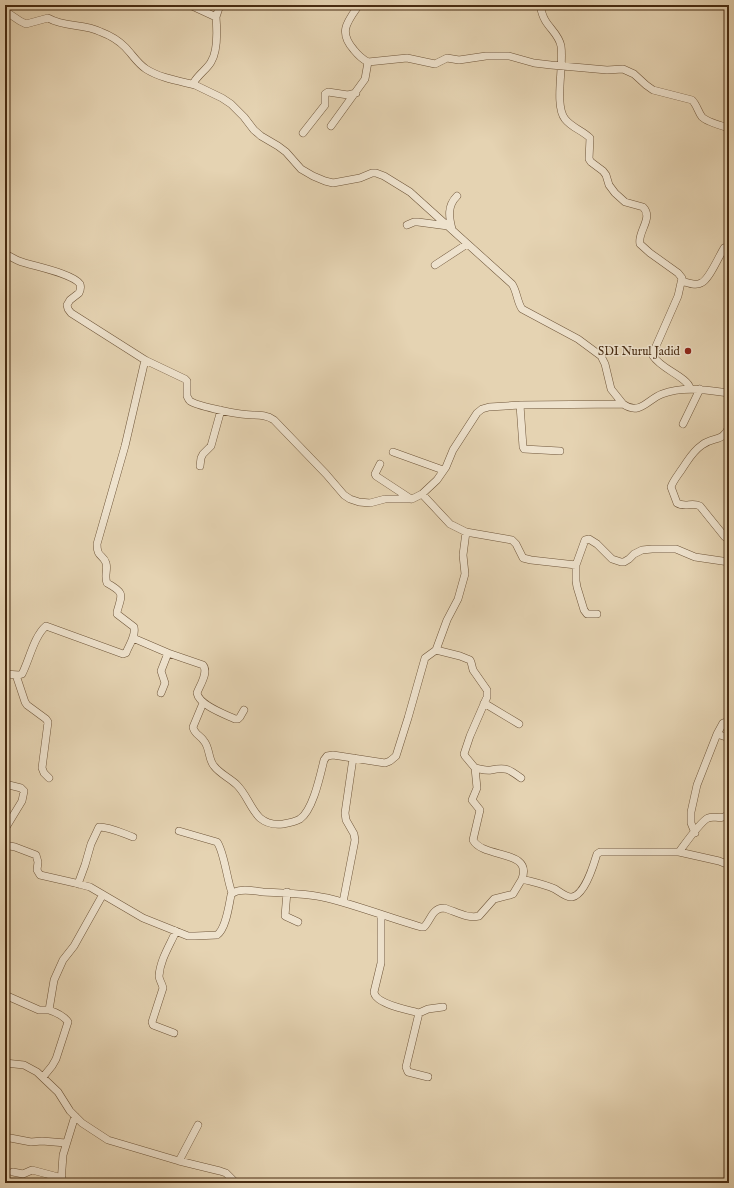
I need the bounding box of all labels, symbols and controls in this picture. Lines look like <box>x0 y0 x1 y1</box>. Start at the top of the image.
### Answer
place label: SDI Nurul Jadid <box>598 344 681 360</box>
marker: SDI Nurul Jadid <box>683 346 693 356</box>

